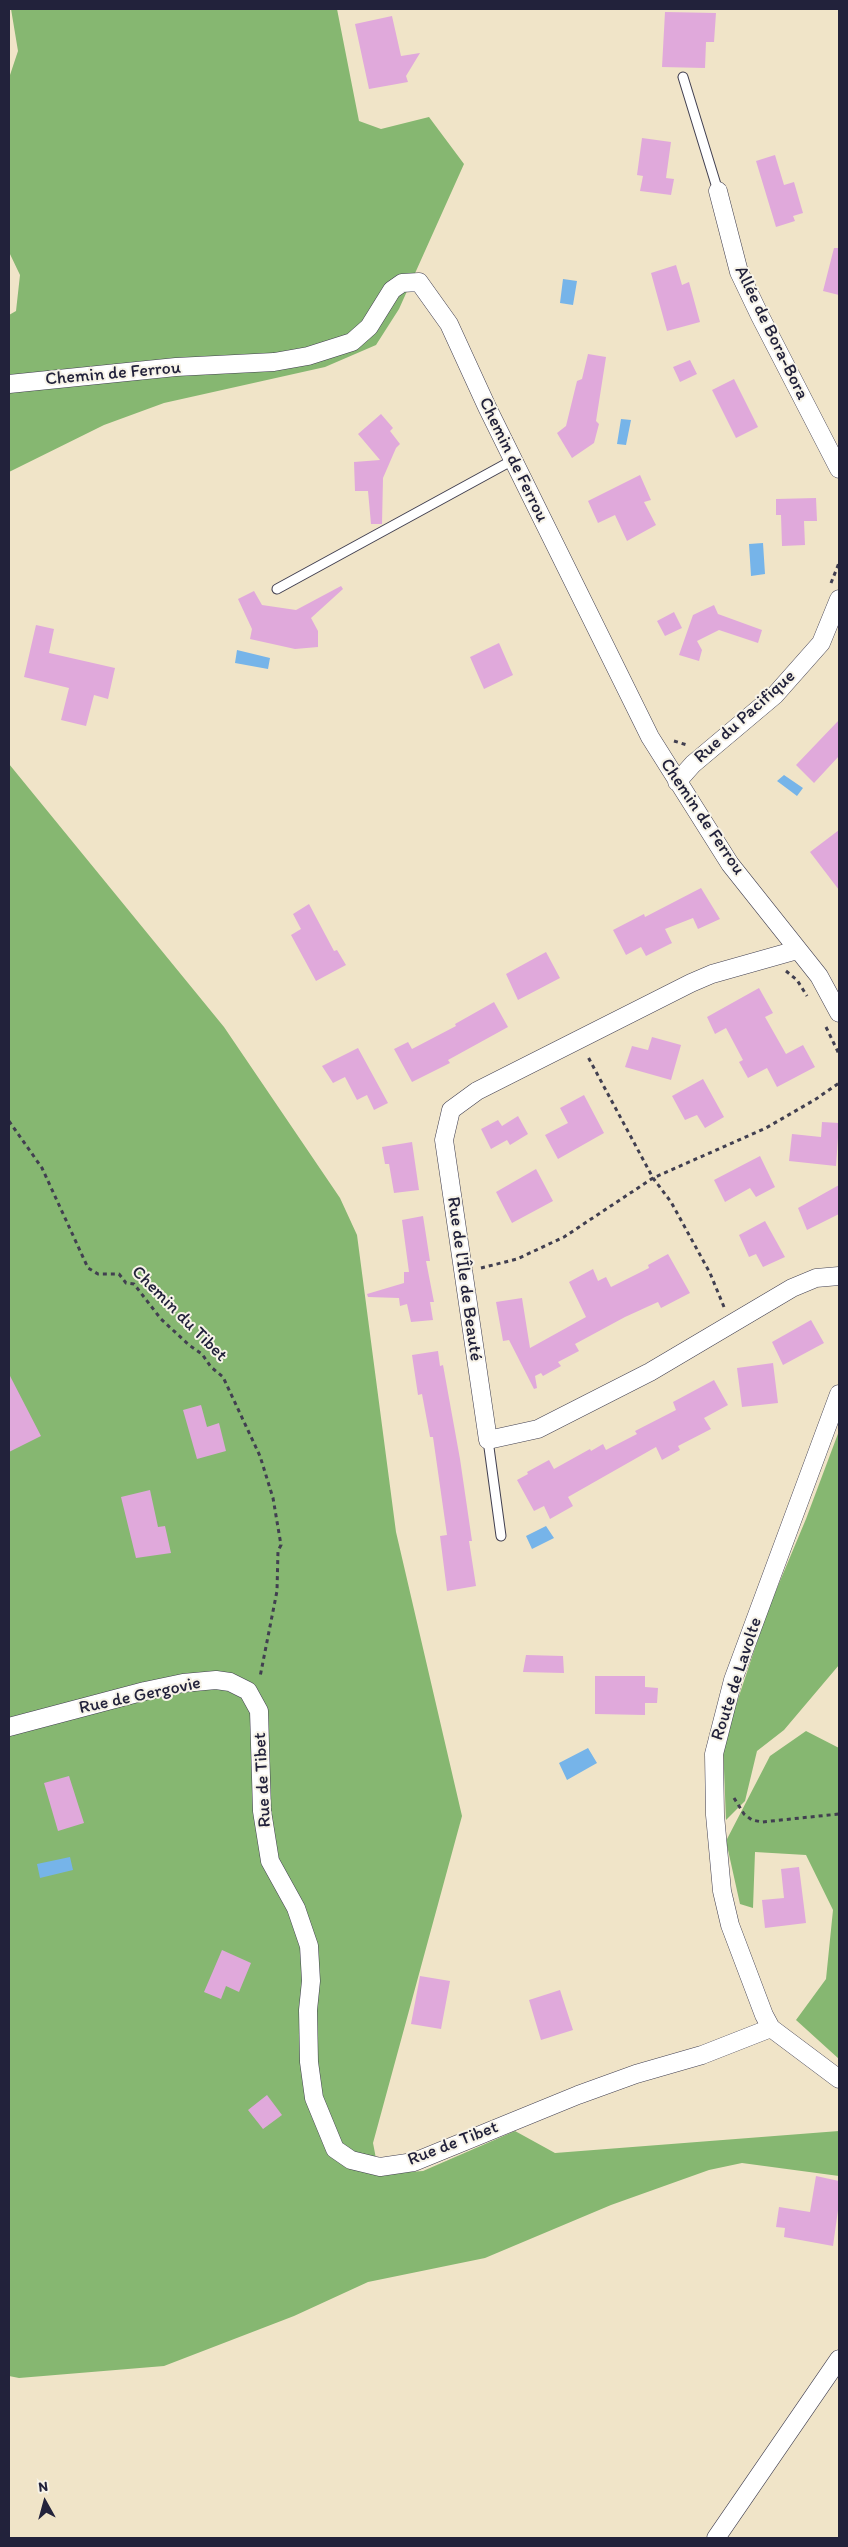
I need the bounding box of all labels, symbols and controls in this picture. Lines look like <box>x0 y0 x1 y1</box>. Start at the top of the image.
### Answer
street label: Allée de Bora-Bora <box>729 263 813 403</box>
street label: Chemin de Ferrou <box>44 357 182 391</box>
street label: Chemin de Ferrou <box>473 394 553 526</box>
street label: Rue du Pacifique <box>690 666 800 768</box>
street label: Chemin de Ferrou <box>655 755 749 879</box>
street label: Rue de l'Île de Beauté <box>442 1195 486 1363</box>
street label: Chemin du Tibet <box>127 1262 231 1366</box>
street label: Route de Lavolte <box>707 1615 767 1743</box>
street label: Rue de Gergovie <box>77 1673 203 1719</box>
street label: Rue de Tibet <box>250 1732 276 1828</box>
street label: Rue de Tibet <box>405 2117 501 2171</box>
north arrow <box>20 2477 70 2527</box>
text: N <box>37 2478 49 2496</box>

